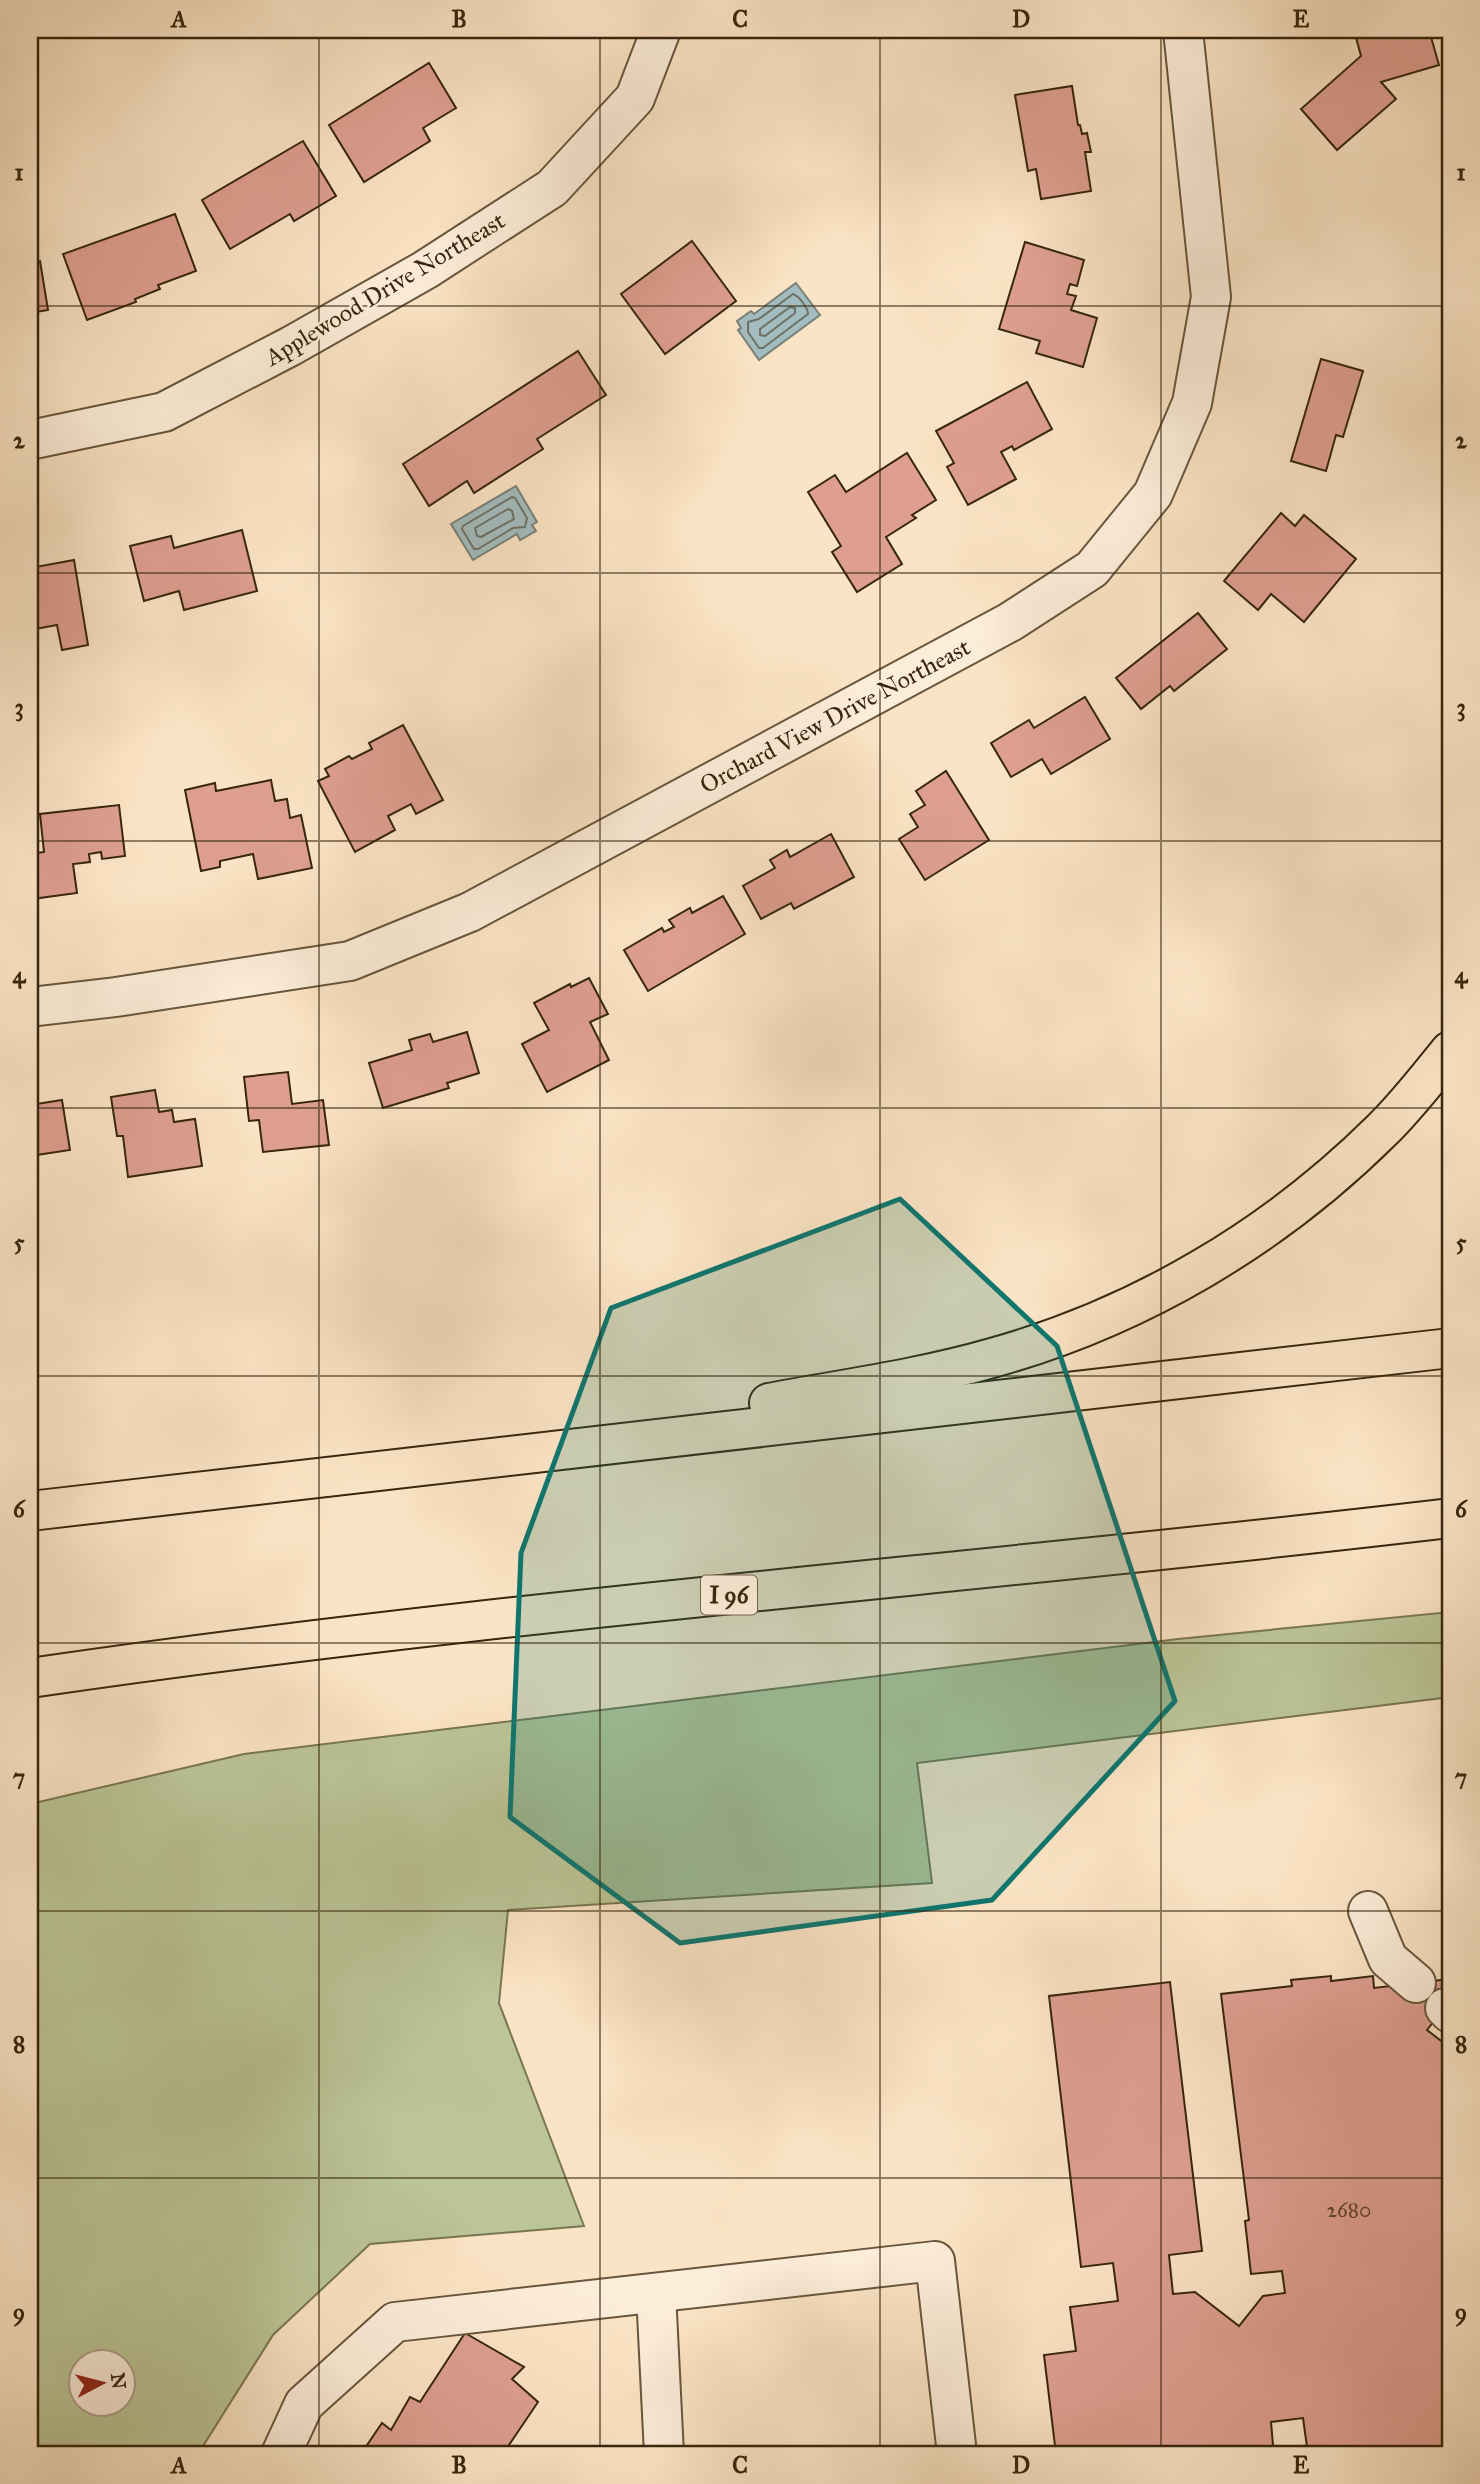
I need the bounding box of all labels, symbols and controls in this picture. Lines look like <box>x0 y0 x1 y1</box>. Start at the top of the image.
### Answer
text: A <box>169 5 187 33</box>
text: B <box>451 5 467 33</box>
text: C <box>732 5 748 33</box>
text: D <box>1012 5 1030 33</box>
text: E <box>1293 5 1310 33</box>
text: 1 <box>14 158 24 186</box>
text: 1 <box>1456 158 1466 186</box>
street label: Applewood Drive Northeast <box>259 205 511 373</box>
text: 2 <box>13 426 25 454</box>
text: 2 <box>1455 426 1467 454</box>
street label: Orchard View Drive Northeast <box>695 632 976 800</box>
text: 3 <box>14 693 24 722</box>
text: 3 <box>1456 693 1466 722</box>
text: 4 <box>13 961 27 989</box>
text: 4 <box>1455 961 1469 989</box>
text: 5 <box>14 1228 25 1256</box>
text: 5 <box>1456 1228 1467 1256</box>
text: 6 <box>13 1495 26 1523</box>
text: 6 <box>1455 1495 1468 1523</box>
road number: I 96 <box>701 1576 757 1614</box>
text: 7 <box>13 1763 25 1791</box>
text: 7 <box>1455 1763 1467 1791</box>
text: 8 <box>13 2030 25 2058</box>
text: 8 <box>1455 2030 1467 2058</box>
house number: 2680 <box>1327 2197 1371 2223</box>
text: 9 <box>13 2298 25 2327</box>
text: 9 <box>1455 2298 1467 2327</box>
north arrow <box>66 2348 136 2418</box>
text: N <box>106 2372 131 2390</box>
text: A <box>169 2451 187 2479</box>
text: B <box>451 2451 467 2479</box>
text: C <box>732 2451 748 2479</box>
text: D <box>1012 2451 1030 2479</box>
text: E <box>1293 2451 1310 2479</box>

